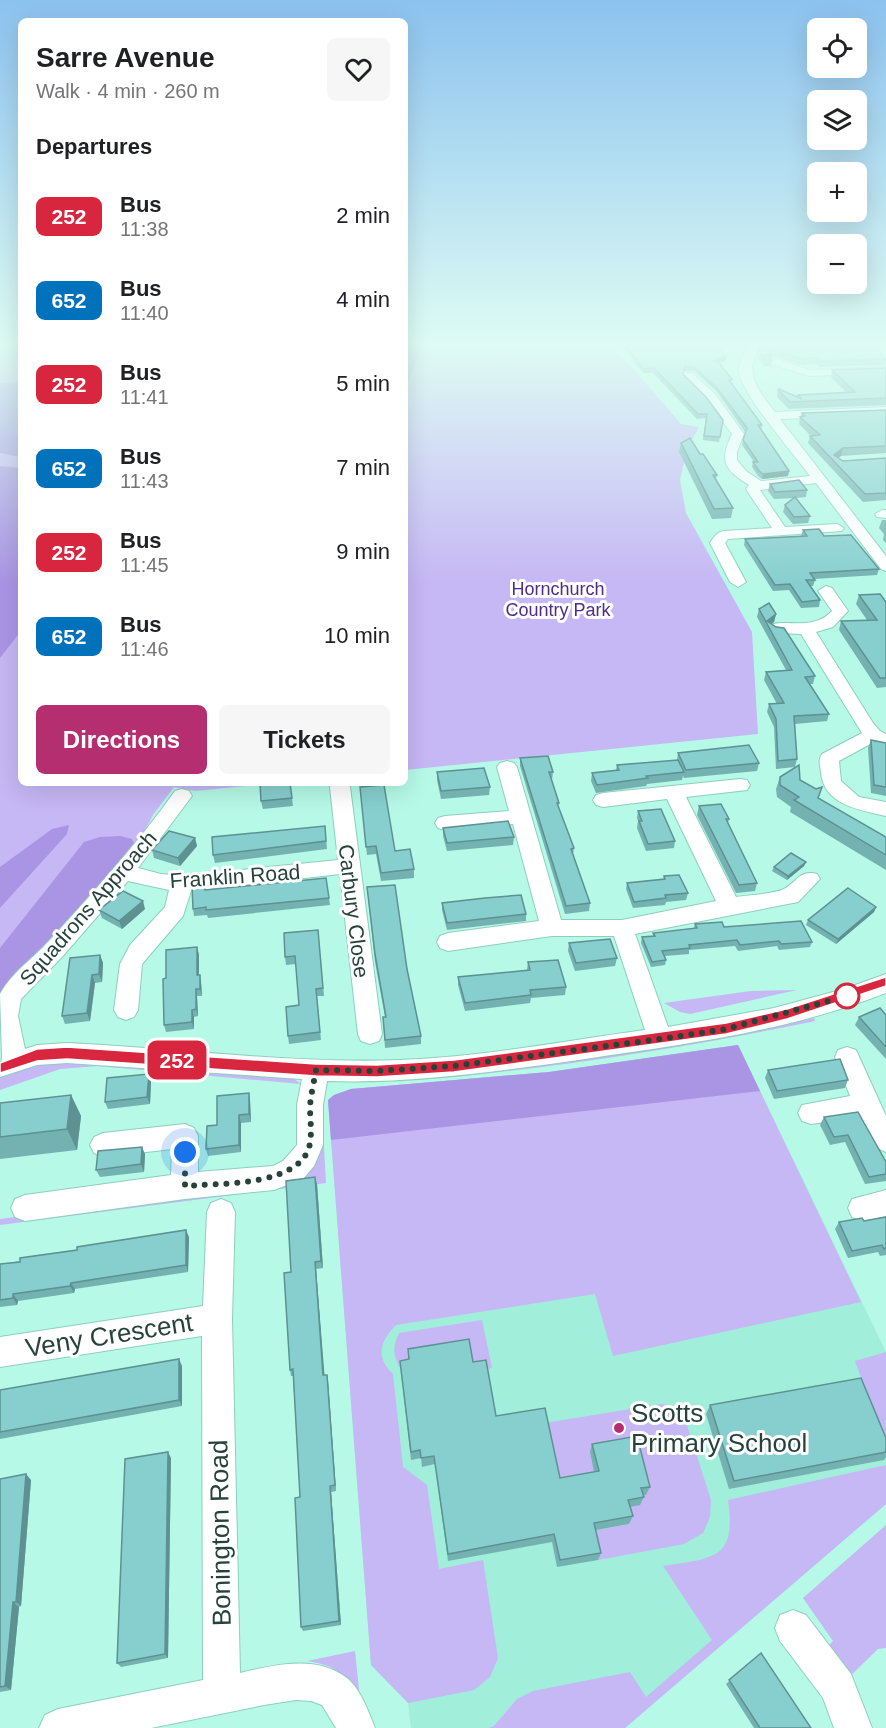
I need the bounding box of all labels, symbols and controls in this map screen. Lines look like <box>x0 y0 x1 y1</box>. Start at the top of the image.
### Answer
map controls <box>807 18 867 294</box>
button: locate <box>807 18 867 78</box>
button: heart <box>327 38 390 101</box>
text: Sarre Avenue <box>36 42 214 73</box>
text: Walk · 4 min · 260 m <box>36 80 220 102</box>
button: layers <box>807 90 867 150</box>
text: Departures <box>36 134 152 159</box>
button: + <box>807 162 867 222</box>
text: Bus <box>120 192 162 217</box>
text: 2 min <box>336 203 390 228</box>
text: 252 <box>51 205 87 228</box>
text: 11:38 <box>120 218 169 240</box>
button: − <box>807 234 867 294</box>
text: Bus <box>120 276 162 301</box>
text: 4 min <box>336 287 390 312</box>
text: 652 <box>51 289 87 312</box>
text: 11:40 <box>120 302 169 324</box>
text: Bus <box>120 360 162 385</box>
text: 5 min <box>336 371 390 396</box>
text: 252 <box>51 373 87 396</box>
text: 11:41 <box>120 386 169 408</box>
text: Bus <box>120 444 162 469</box>
text: 7 min <box>336 455 390 480</box>
text: 652 <box>51 457 87 480</box>
text: 11:43 <box>120 470 169 492</box>
text: Bus <box>120 528 162 553</box>
text: 9 min <box>336 539 390 564</box>
text: 252 <box>51 541 87 564</box>
text: 11:45 <box>120 554 169 576</box>
park label: Hornchurch Country Park <box>505 579 612 620</box>
text: Bus <box>120 612 162 637</box>
text: 10 min <box>324 623 390 648</box>
text: 652 <box>51 625 87 648</box>
text: 11:46 <box>120 638 169 660</box>
button: Directions <box>36 705 207 774</box>
button: Tickets <box>219 705 390 774</box>
street label: Squadrons Approach <box>15 826 161 990</box>
street label: Carbury Close <box>334 843 374 979</box>
street label: Franklin Road <box>169 860 301 892</box>
unlabelled marker <box>834 983 860 1009</box>
line badge: 252 <box>142 1040 212 1080</box>
text: 252 <box>159 1049 195 1072</box>
your location <box>170 1137 200 1167</box>
street label: Veny Crescent <box>23 1307 196 1363</box>
place label: Scotts Primary School <box>631 1398 807 1458</box>
marker: Scotts Primary School <box>612 1421 626 1435</box>
street label: Bonington Road <box>203 1440 237 1626</box>

